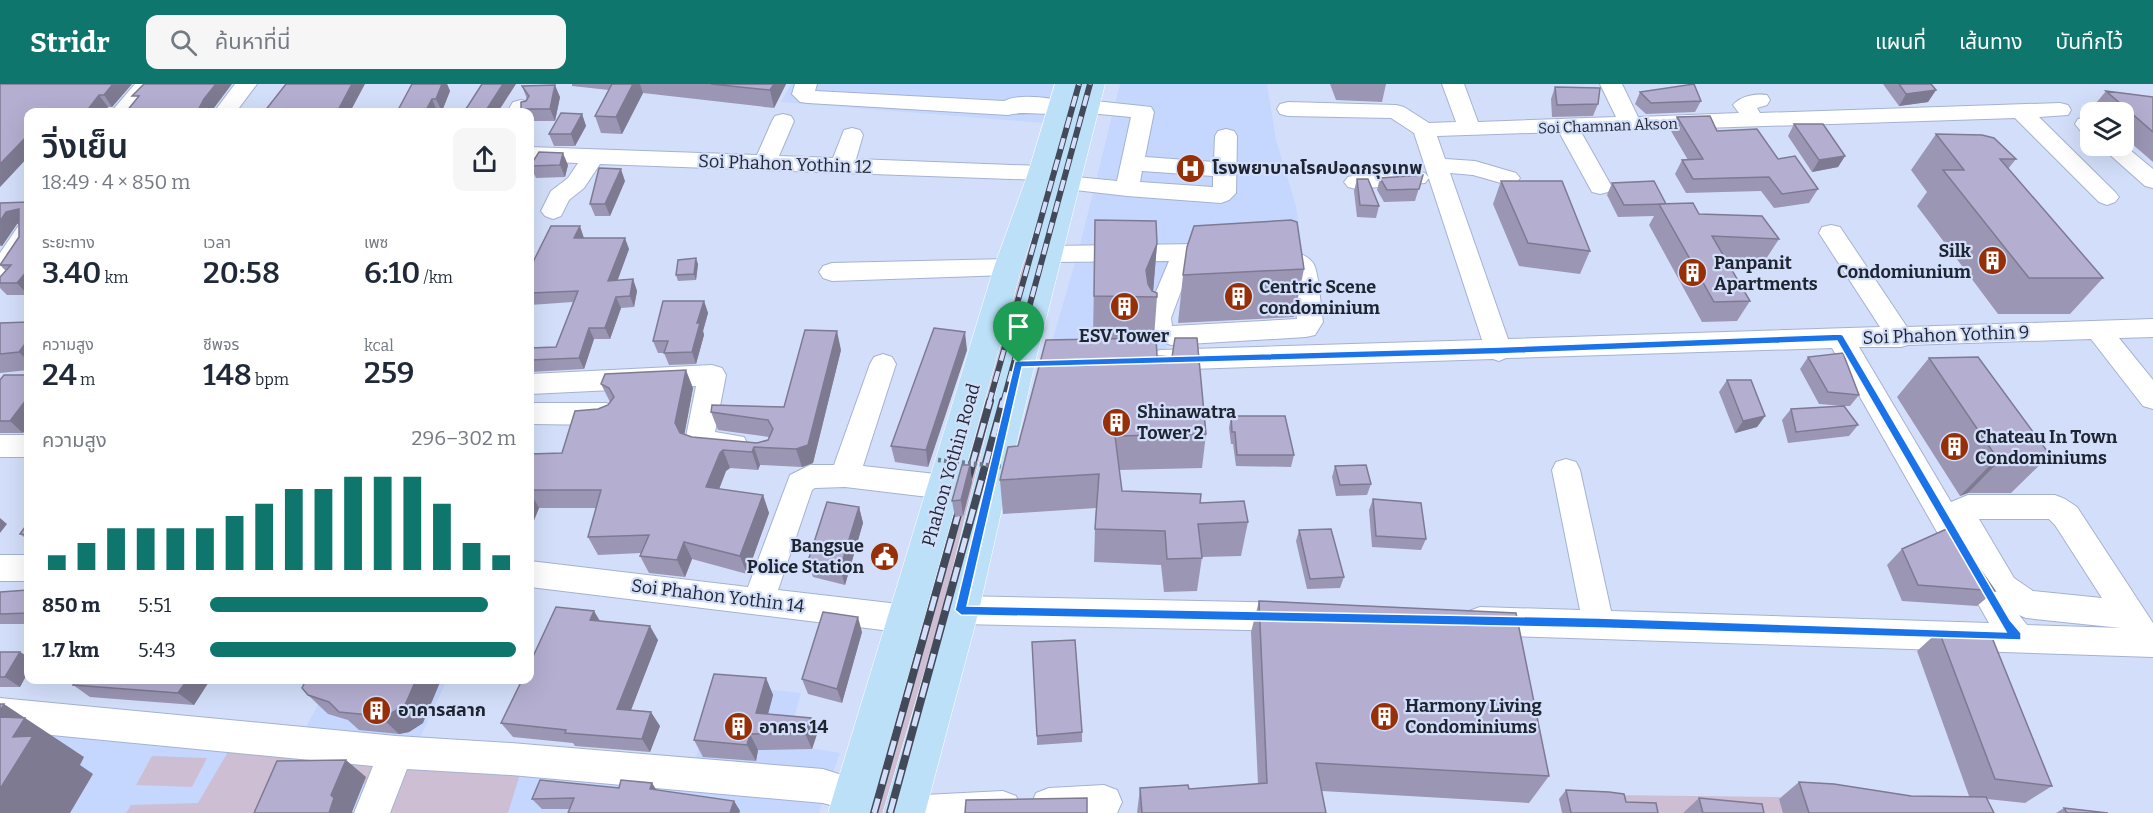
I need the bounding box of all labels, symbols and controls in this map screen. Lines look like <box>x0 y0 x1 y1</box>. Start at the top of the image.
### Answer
search box <box>146 15 566 69</box>
text: Stridr <box>30 26 110 59</box>
icon: search <box>167 26 200 59</box>
text: ค้นหาที่นี่ <box>215 28 290 55</box>
text: แผนที่ <box>1875 29 1926 55</box>
text: เส้นทาง <box>1959 29 2023 55</box>
text: บันทึกไว้ <box>2056 29 2123 55</box>
map controls <box>2080 102 2134 156</box>
button: layers <box>2080 102 2134 156</box>
street label: Soi Chamnan Akson <box>1538 115 1679 137</box>
text: วิ่งเย็น <box>42 127 128 167</box>
button: share <box>453 128 516 191</box>
street label: Soi Phahon Yothin 12 <box>698 150 872 178</box>
hospital icon: โรงพยาบาลโรคปอดกรุงเทพ <box>1175 152 1207 184</box>
place label: โรงพยาบาลโรคปอดกรุงเทพ <box>1212 157 1422 179</box>
text: 18:49 · 4 × 850 m <box>42 170 190 194</box>
text: ระยะทาง <box>42 233 95 252</box>
text: เวลา <box>203 233 231 252</box>
text: เพซ <box>364 233 388 252</box>
place label: Silk Condomiunium <box>1837 240 1971 283</box>
building icon: Silk Condomiunium <box>1976 245 2008 277</box>
place label: Panpanit Apartments <box>1714 252 1818 295</box>
text: 3.40 <box>42 255 101 291</box>
text: 20:58 <box>203 255 280 291</box>
text: 6:10 <box>364 255 420 291</box>
building icon: Panpanit Apartments <box>1677 257 1709 289</box>
text: km <box>101 268 129 287</box>
text: /km <box>420 268 453 287</box>
place label: Centric Scene condominium <box>1259 276 1380 319</box>
building icon: Centric Scene condominium <box>1222 281 1254 313</box>
building icon: ESV Tower <box>1108 291 1140 323</box>
pin <box>993 301 1044 363</box>
icon: arrive <box>1002 310 1035 343</box>
street label: Soi Phahon Yothin 9 <box>1862 321 2030 349</box>
place label: ESV Tower <box>1079 325 1170 347</box>
text: ความสูง <box>42 335 94 354</box>
text: ชีพจร <box>203 335 239 354</box>
text: kcal <box>364 336 394 355</box>
text: 259 <box>364 355 414 391</box>
text: 24 <box>42 357 77 393</box>
text: 148 <box>203 357 252 393</box>
text: m <box>77 370 95 389</box>
text: bpm <box>252 370 289 389</box>
street label: Phahon Yothin Road <box>917 381 985 549</box>
place label: Shinawatra Tower 2 <box>1137 401 1236 444</box>
building icon: Shinawatra Tower 2 <box>1100 406 1132 438</box>
text: 296–302 m <box>412 426 516 450</box>
place label: Chateau In Town Condominiums <box>1975 426 2118 469</box>
text: ความสูง <box>42 428 107 452</box>
building icon: Chateau In Town Condominiums <box>1938 431 1970 463</box>
place label: Bangsue Police Station <box>747 535 864 578</box>
public building icon: Bangsue Police Station <box>869 540 901 572</box>
street label: Soi Phahon Yothin 14 <box>630 574 806 618</box>
text: 850 m <box>42 593 100 617</box>
text: 5:51 <box>138 593 171 617</box>
text: 1.7 km <box>42 638 99 662</box>
text: 5:43 <box>138 638 176 662</box>
building icon: อาคารสลาก <box>361 694 393 726</box>
place label: Harmony Living Condominiums <box>1405 695 1543 738</box>
place label: อาคารสลาก <box>398 699 486 721</box>
building icon: Harmony Living Condominiums <box>1368 700 1400 732</box>
building icon: อาคาร 14 <box>722 711 754 743</box>
place label: อาคาร 14 <box>759 716 828 738</box>

